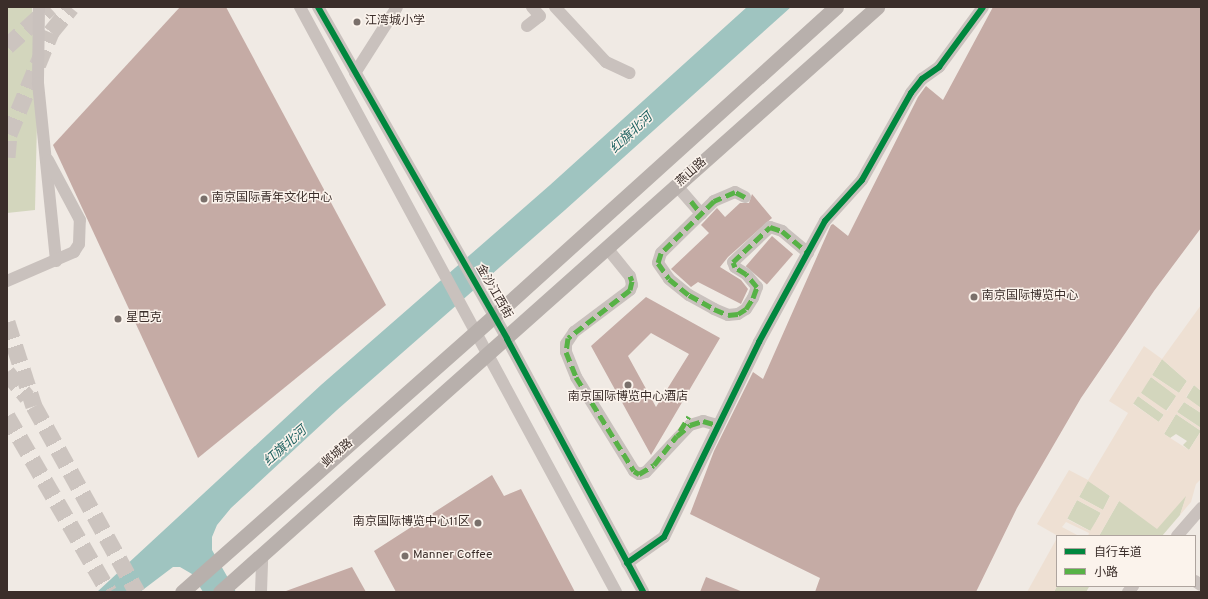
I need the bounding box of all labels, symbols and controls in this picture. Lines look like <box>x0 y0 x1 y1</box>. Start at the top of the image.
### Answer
place label: 江湾城小学 <box>365 15 425 29</box>
marker: 江湾城小学 <box>352 17 362 27</box>
water label: 红旗北河 <box>608 111 656 157</box>
street label: 燕山路 <box>674 156 710 190</box>
place label: 南京国际青年文化中心 <box>212 192 332 206</box>
marker: 南京国际青年文化中心 <box>199 194 209 204</box>
street label: 金沙江西街 <box>472 262 514 322</box>
place label: 南京国际博览中心 <box>982 290 1078 304</box>
marker: 南京国际博览中心 <box>969 292 979 302</box>
place label: 星巴克 <box>126 312 162 326</box>
marker: 星巴克 <box>113 314 123 324</box>
marker: 南京国际博览中心酒店 <box>623 380 633 390</box>
place label: 南京国际博览中心酒店 <box>568 391 688 405</box>
water label: 红旗北河 <box>261 424 311 470</box>
street label: 邺城路 <box>320 437 356 471</box>
place label: 南京国际博览中心11区 <box>353 516 470 530</box>
marker: 南京国际博览中心11区 <box>473 518 483 528</box>
legend <box>1056 535 1196 587</box>
text: 自行车道 <box>1094 545 1142 561</box>
place label: Manner Coffee <box>413 549 492 563</box>
marker: Manner Coffee <box>400 551 410 561</box>
text: 小路 <box>1094 565 1118 581</box>

